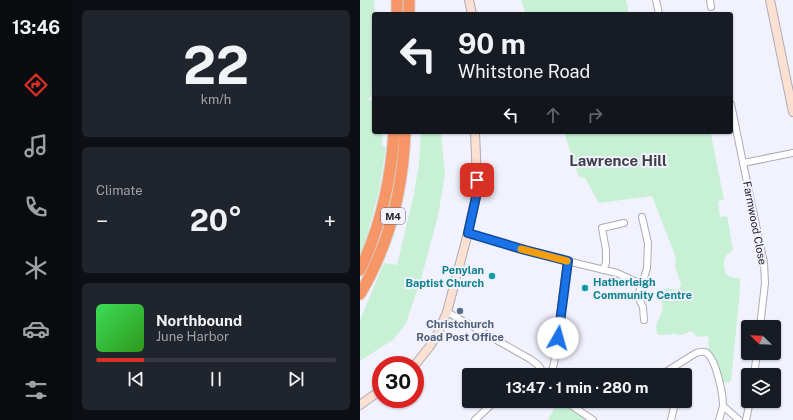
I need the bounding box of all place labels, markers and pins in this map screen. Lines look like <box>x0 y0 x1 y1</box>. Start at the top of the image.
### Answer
pin <box>460 163 494 197</box>
place label: Penylan Baptist Church <box>405 264 484 289</box>
marker: Penylan Baptist Church <box>487 271 497 281</box>
place label: Hatherleigh Community Centre <box>593 276 692 301</box>
marker: Hatherleigh Community Centre <box>580 283 590 293</box>
marker: Christchurch Road Post Office <box>455 306 465 316</box>
place label: Christchurch Road Post Office <box>416 318 504 343</box>

